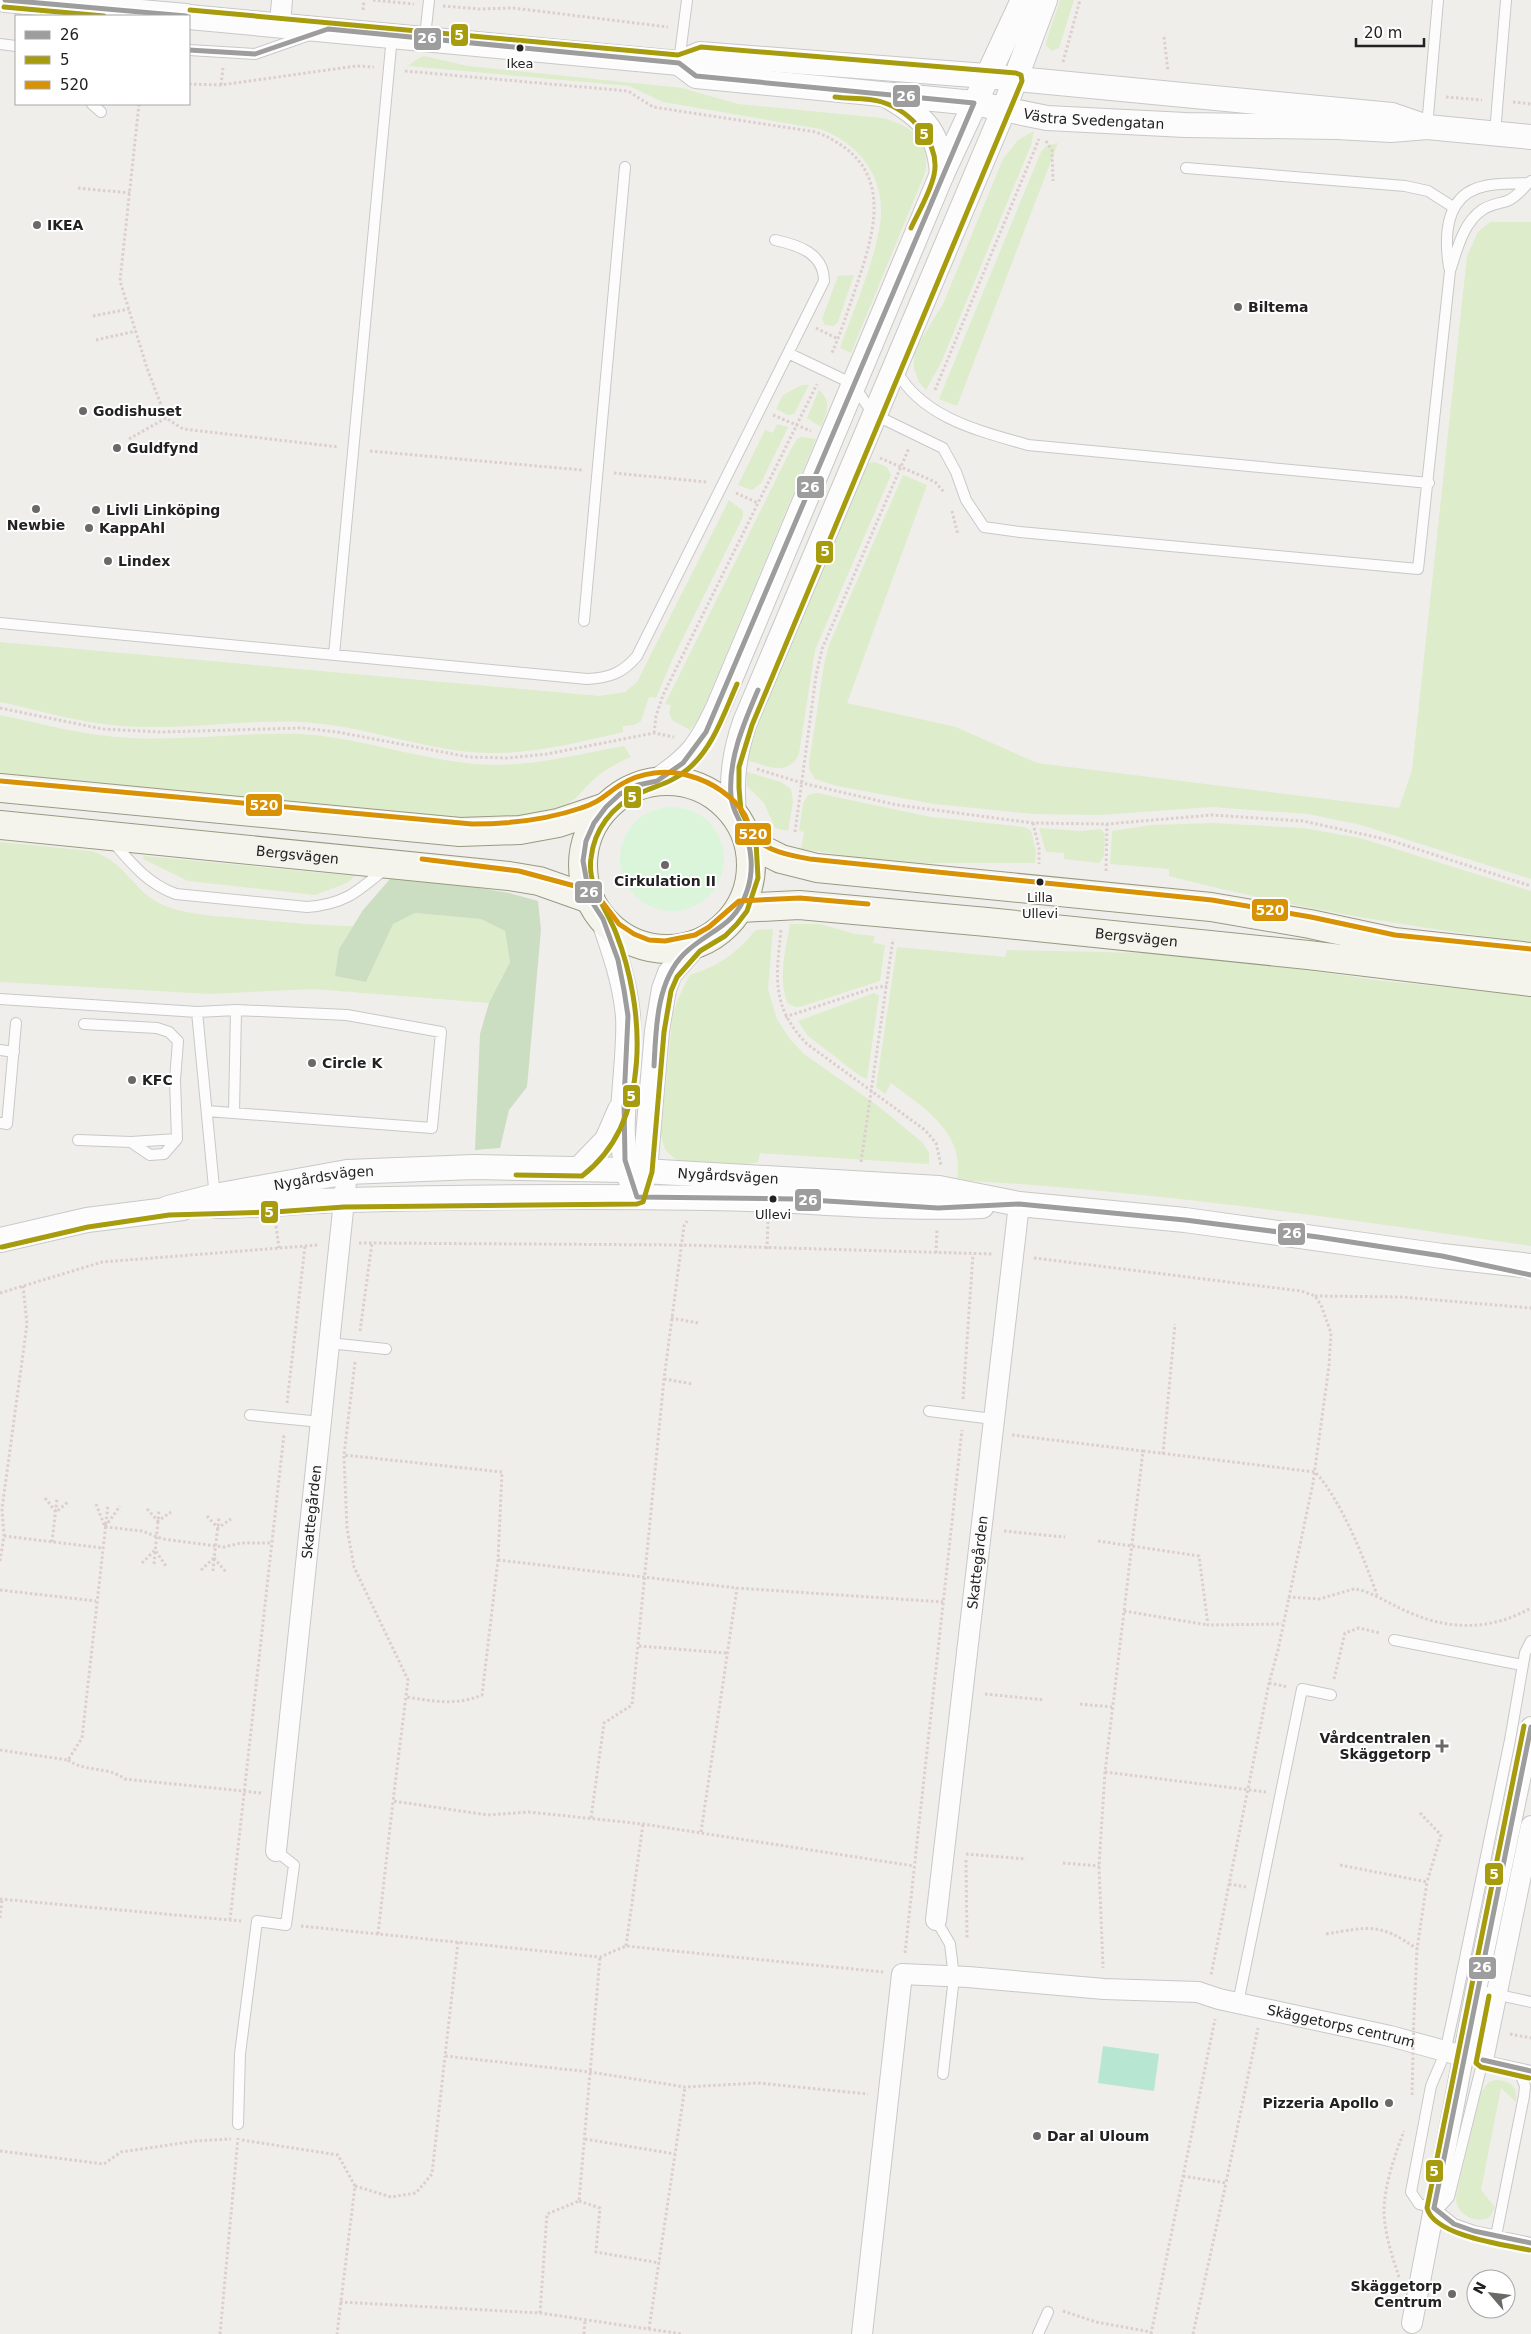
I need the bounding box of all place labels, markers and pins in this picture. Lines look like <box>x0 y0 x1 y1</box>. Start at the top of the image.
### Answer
marker: Ikea <box>515 43 525 53</box>
place label: Ikea <box>507 56 533 71</box>
place label: IKEA <box>47 217 84 233</box>
marker: IKEA <box>31 219 43 231</box>
place label: Biltema <box>1248 299 1309 315</box>
marker: Biltema <box>1232 301 1244 313</box>
place label: Godishuset <box>93 403 182 419</box>
marker: Godishuset <box>77 405 89 417</box>
place label: Guldfynd <box>127 440 198 456</box>
marker: Guldfynd <box>111 442 123 454</box>
place label: Livli Linköping <box>106 502 220 518</box>
marker: Newbie <box>30 503 42 515</box>
marker: Livli Linköping <box>90 504 102 516</box>
place label: Newbie <box>7 517 65 533</box>
place label: KappAhl <box>99 520 165 536</box>
marker: KappAhl <box>83 522 95 534</box>
place label: Lindex <box>118 553 170 569</box>
marker: Lindex <box>102 555 114 567</box>
marker: Cirkulation II <box>659 859 671 871</box>
place label: Cirkulation II <box>614 873 716 889</box>
marker: Lilla Ullevi <box>1035 877 1045 887</box>
place label: Lilla Ullevi <box>1022 890 1058 921</box>
place label: Circle K <box>322 1055 383 1071</box>
marker: Circle K <box>306 1057 318 1069</box>
place label: KFC <box>142 1072 173 1088</box>
marker: KFC <box>126 1074 138 1086</box>
marker: Ullevi <box>768 1194 778 1204</box>
place label: Ullevi <box>755 1207 791 1222</box>
place label: Vårdcentralen Skäggetorp <box>1319 1730 1431 1762</box>
marker: Vårdcentralen Skäggetorp <box>1435 1739 1449 1753</box>
place label: Pizzeria Apollo <box>1262 2095 1379 2111</box>
marker: Pizzeria Apollo <box>1383 2097 1395 2109</box>
place label: Dar al Uloum <box>1047 2128 1149 2144</box>
marker: Dar al Uloum <box>1031 2130 1043 2142</box>
place label: Skäggetorp Centrum <box>1350 2278 1442 2310</box>
marker: Skäggetorp Centrum <box>1446 2288 1458 2300</box>

